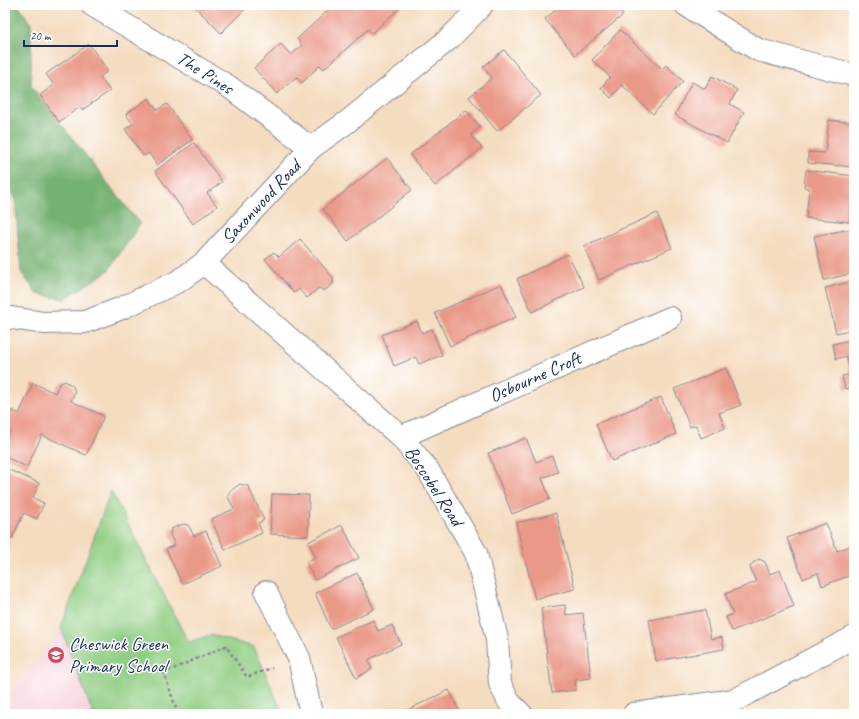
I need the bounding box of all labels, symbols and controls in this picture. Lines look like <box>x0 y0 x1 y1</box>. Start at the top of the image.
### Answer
scale bar <box>24 22 117 48</box>
text: 20 m <box>30 28 52 44</box>
street label: The Pines <box>172 46 239 101</box>
street label: Saxonwood Road <box>216 152 308 249</box>
street label: Osbourne Croft <box>485 345 586 408</box>
street label: Boscobel Road <box>399 442 471 533</box>
place label: Cheswick Green Primary School <box>69 632 170 678</box>
school or university icon: Cheswick Green Primary School <box>46 645 66 665</box>

